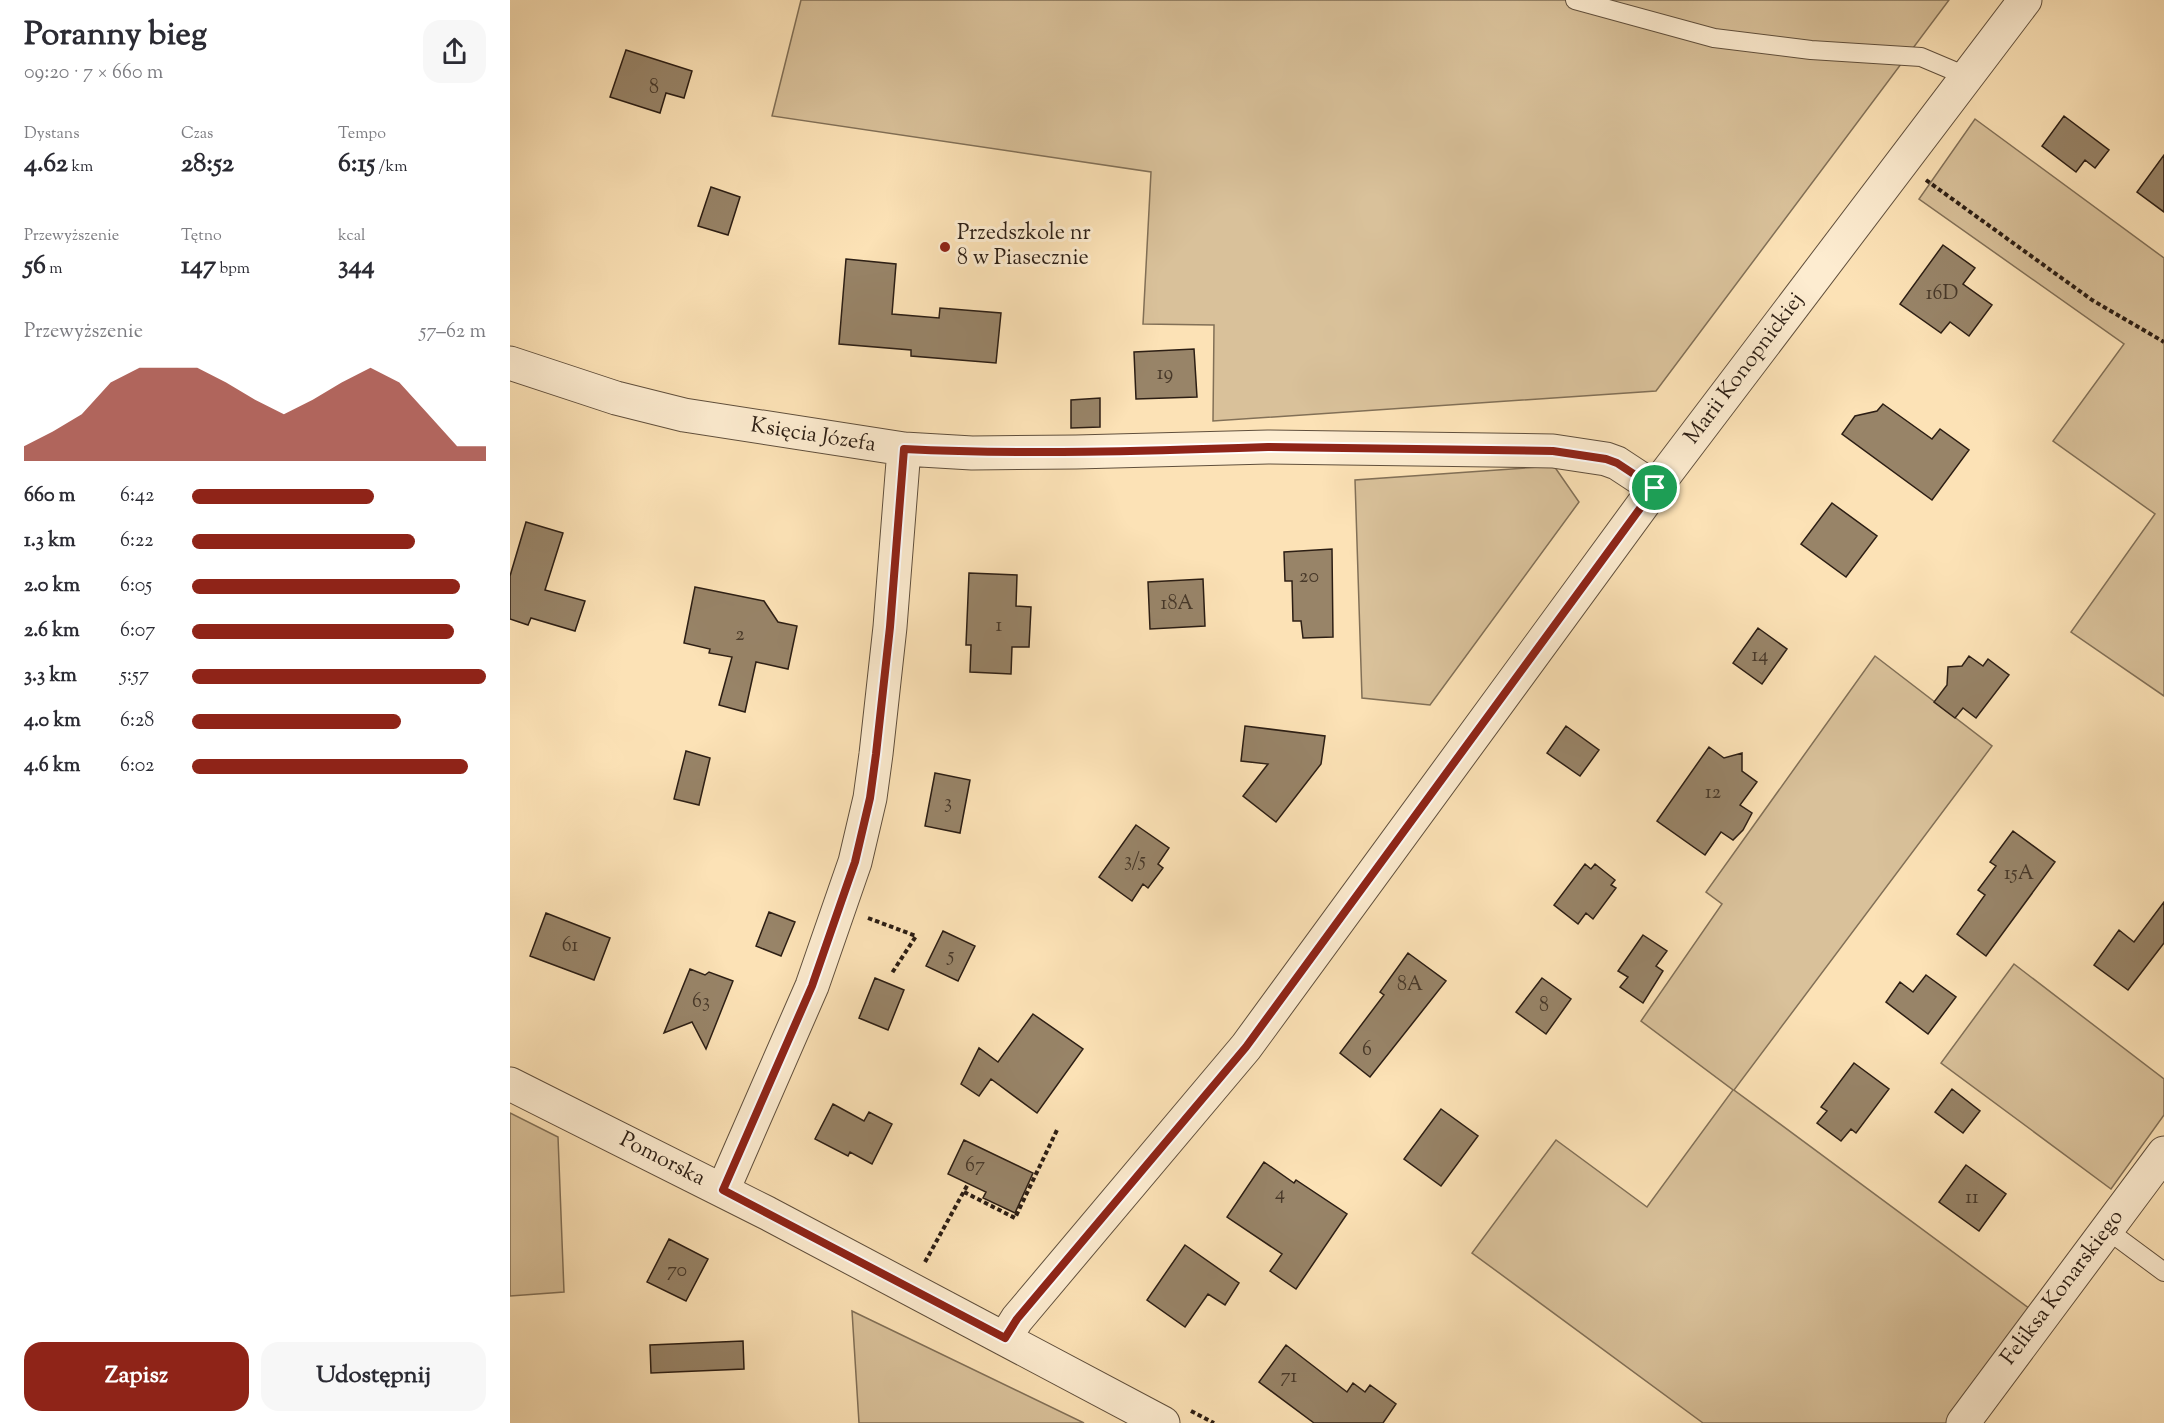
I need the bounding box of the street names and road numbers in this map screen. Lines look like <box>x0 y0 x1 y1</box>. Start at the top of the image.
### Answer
street label: Marii Konopnickiej <box>1677 286 1813 452</box>
street label: Księcia Józefa <box>748 410 878 462</box>
street label: Pomorska <box>614 1125 710 1195</box>
street label: Feliksa Konarskiego <box>1994 1203 2132 1373</box>

